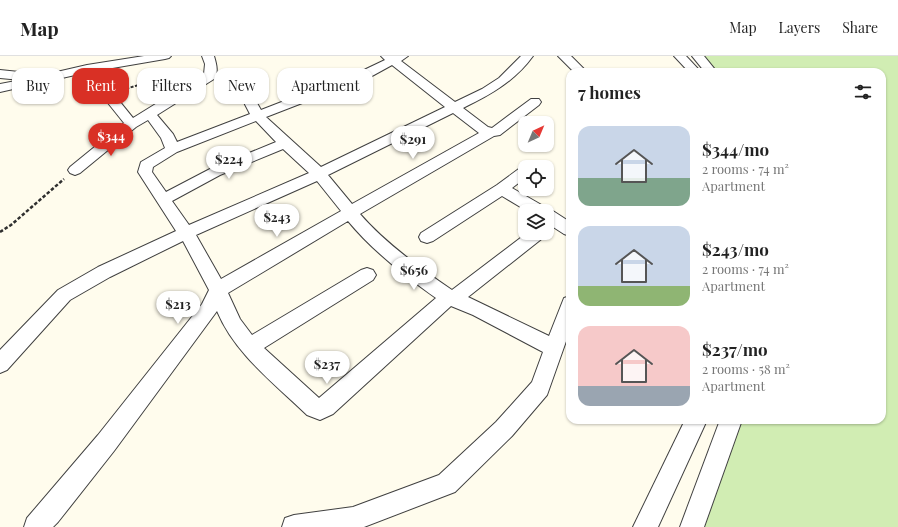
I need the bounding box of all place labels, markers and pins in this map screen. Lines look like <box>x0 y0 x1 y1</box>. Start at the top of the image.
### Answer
pin: $344 <box>87 123 135 157</box>
pin: $291 <box>389 126 437 160</box>
pin: $224 <box>205 146 253 180</box>
pin: $243 <box>253 204 301 238</box>
pin: $656 <box>390 257 438 291</box>
pin: $213 <box>154 291 202 325</box>
pin: $237 <box>303 351 351 385</box>

